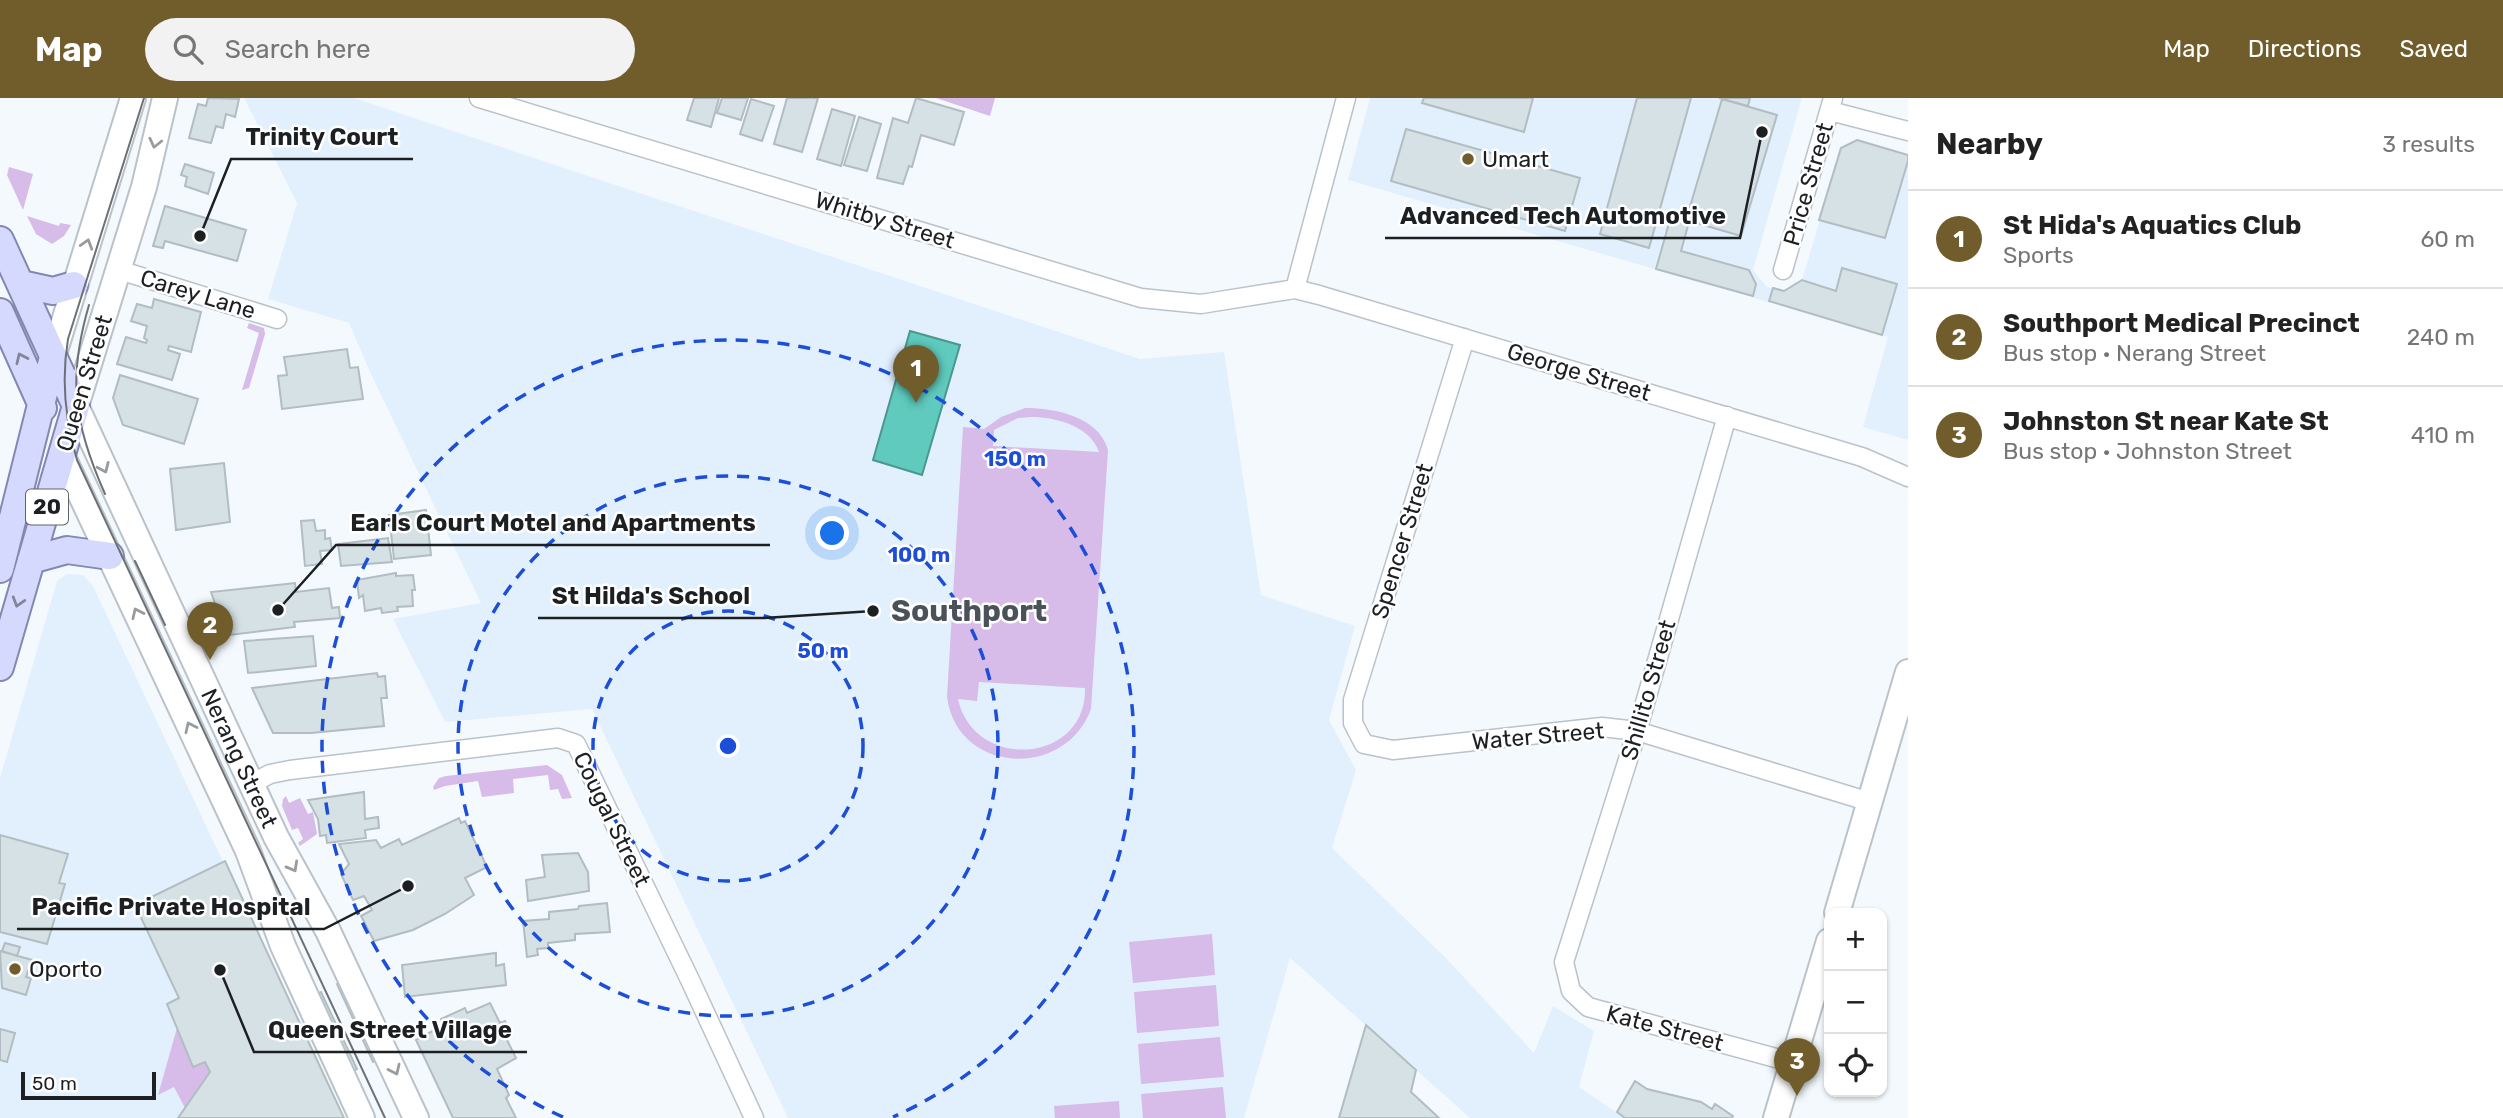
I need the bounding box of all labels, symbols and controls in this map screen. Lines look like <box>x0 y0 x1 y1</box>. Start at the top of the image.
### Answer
search box <box>145 18 635 81</box>
text: Map <box>35 30 103 69</box>
icon: search <box>169 30 207 68</box>
text: Search here <box>225 34 370 65</box>
text: Map <box>2163 35 2210 63</box>
text: Directions <box>2248 35 2361 63</box>
text: Saved <box>2399 35 2468 63</box>
callout: Trinity Court <box>231 114 413 159</box>
street label: Price Street <box>1777 119 1839 249</box>
text: Trinity Court <box>246 123 398 151</box>
text: Nearby <box>1936 126 2043 162</box>
text: 3 results <box>2382 130 2475 158</box>
one-way arrow <box>149 137 163 149</box>
place label: Umart <box>1482 145 1549 173</box>
marker: Umart <box>1460 151 1476 167</box>
street label: Whitby Street <box>812 185 958 255</box>
callout: Advanced Tech Automotive <box>1385 193 1740 238</box>
text: Advanced Tech Automotive <box>1400 202 1726 230</box>
text: St Hida's Aquatics Club <box>2003 210 2301 241</box>
text: 1 <box>1953 225 1965 253</box>
text: 60 m <box>2420 225 2475 253</box>
one-way arrow <box>78 239 93 251</box>
text: Sports <box>2003 241 2074 269</box>
street label: Carey Lane <box>137 263 259 325</box>
text: Southport Medical Precinct <box>2003 308 2360 339</box>
street label: Queen Street <box>50 311 118 455</box>
text: 2 <box>1952 323 1966 351</box>
text: 240 m <box>2407 323 2475 351</box>
street label: George Street <box>1504 337 1654 407</box>
text: Bus stop · Nerang Street <box>2003 339 2266 367</box>
pin: 1 <box>893 345 939 403</box>
one-way arrow <box>15 352 29 365</box>
text: Johnston St near Kate St <box>2003 406 2329 437</box>
text: 3 <box>1951 421 1967 449</box>
text: 410 m <box>2411 421 2475 449</box>
text: Bus stop · Johnston Street <box>2003 437 2292 465</box>
text: 150 m <box>984 446 1046 471</box>
street label: Spencer Street <box>1365 460 1439 622</box>
one-way arrow <box>96 461 110 473</box>
road number: 20 <box>26 490 68 524</box>
callout: Earls Court Motel and Apartments <box>336 500 770 545</box>
text: Earls Court Motel and Apartments <box>350 509 756 537</box>
your location <box>815 516 849 550</box>
text: 100 m <box>888 542 950 567</box>
callout: St Hilda's School <box>538 573 764 618</box>
text: St Hilda's School <box>552 582 750 610</box>
district label: Southport <box>891 593 1047 629</box>
one-way arrow <box>12 596 27 608</box>
pin: 2 <box>187 602 233 660</box>
one-way arrow <box>131 608 145 620</box>
street label: Shillito Street <box>1615 616 1681 764</box>
text: 50 m <box>797 638 849 663</box>
street label: Nerang Street <box>195 684 284 832</box>
street label: Water Street <box>1471 716 1605 756</box>
one-way arrow <box>185 722 199 734</box>
centre of rings <box>716 734 740 758</box>
street label: Cougal Street <box>567 747 657 891</box>
one-way arrow <box>285 860 298 872</box>
callout: Pacific Private Hospital <box>17 884 324 929</box>
text: Pacific Private Hospital <box>31 893 311 921</box>
map controls <box>1824 908 1887 1097</box>
button: + <box>1824 908 1887 971</box>
place label: Oporto <box>29 955 102 983</box>
marker: Oporto <box>7 961 23 977</box>
button: − <box>1824 971 1887 1034</box>
street label: Kate Street <box>1603 999 1727 1057</box>
callout: Queen Street Village <box>254 1007 527 1052</box>
text: Queen Street Village <box>268 1016 512 1044</box>
button: locate <box>1824 1034 1887 1097</box>
pin: 3 <box>1774 1038 1820 1096</box>
one-way arrow <box>386 1063 400 1075</box>
scale bar <box>21 1069 156 1101</box>
text: 50 m <box>32 1072 77 1095</box>

